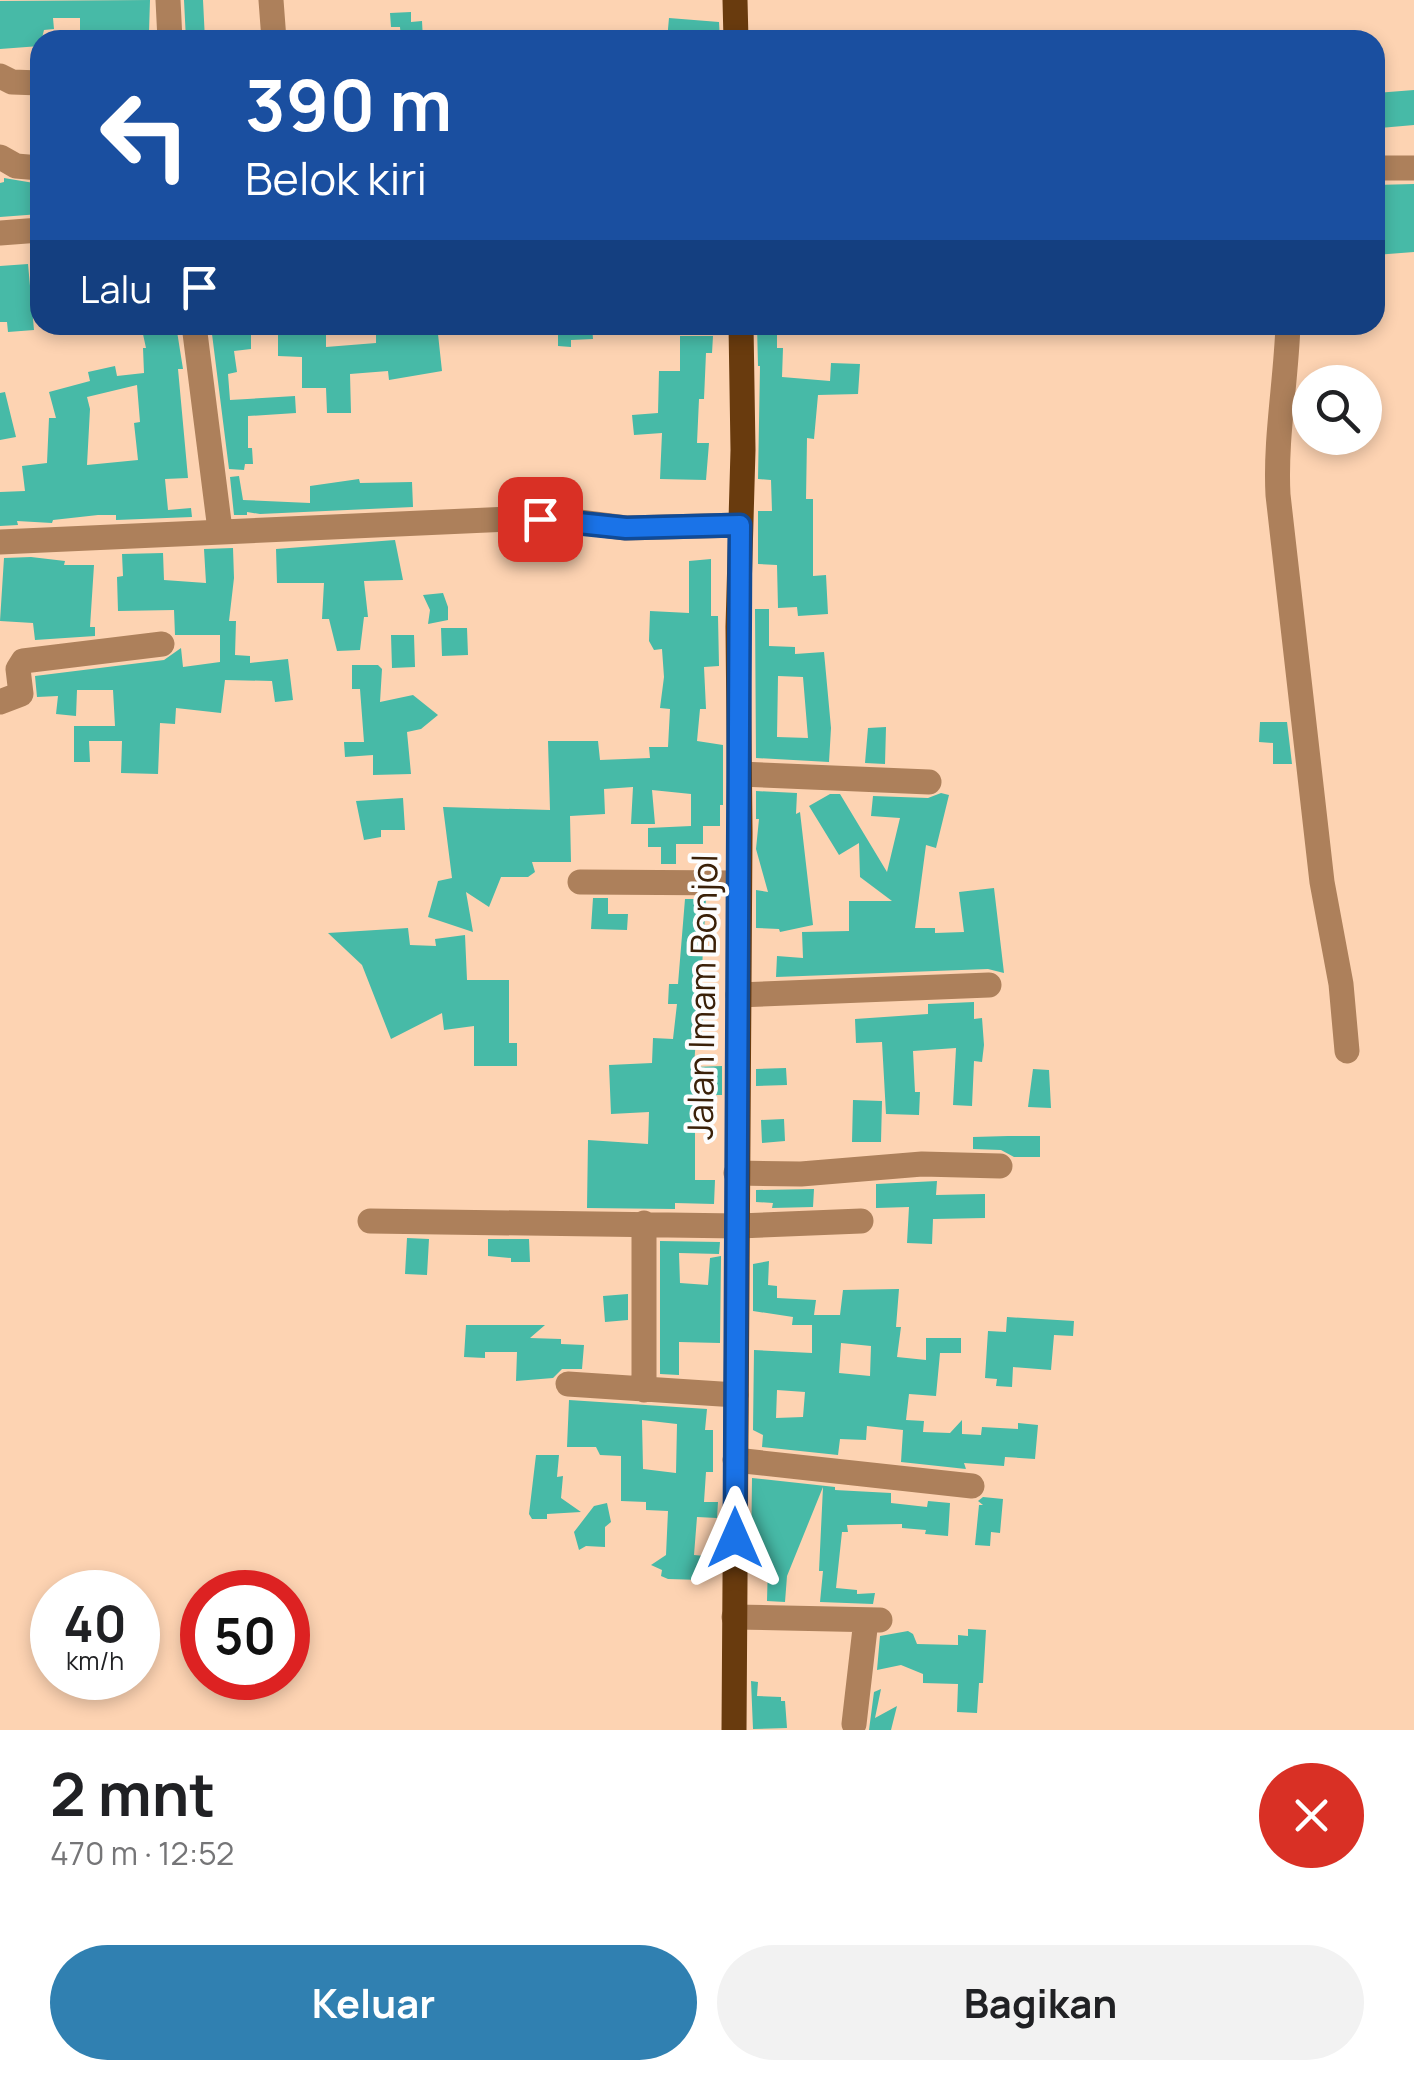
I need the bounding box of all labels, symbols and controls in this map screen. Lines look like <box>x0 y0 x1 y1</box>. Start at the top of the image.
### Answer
text: 390 m <box>245 56 452 152</box>
icon: left <box>80 70 210 200</box>
text: Belok kiri <box>245 147 427 209</box>
icon: arrive <box>172 260 227 315</box>
text: Lalu <box>80 262 152 314</box>
map controls <box>1292 365 1382 455</box>
button: search <box>1292 365 1382 455</box>
pin <box>498 477 583 562</box>
icon: arrive <box>513 492 568 547</box>
street label: Jalan Imam Bonjol <box>676 854 728 1140</box>
position arrow <box>683 1486 787 1590</box>
speed limit sign: 50 <box>180 1570 310 1700</box>
text: 40 <box>63 1589 127 1657</box>
text: km/h <box>66 1643 124 1678</box>
text: 2 mnt <box>50 1752 215 1834</box>
button: close <box>1259 1763 1364 1868</box>
text: 470 m · 12:52 <box>50 1831 234 1875</box>
button: Keluar <box>50 1945 697 2060</box>
button: Bagikan <box>717 1945 1364 2060</box>

